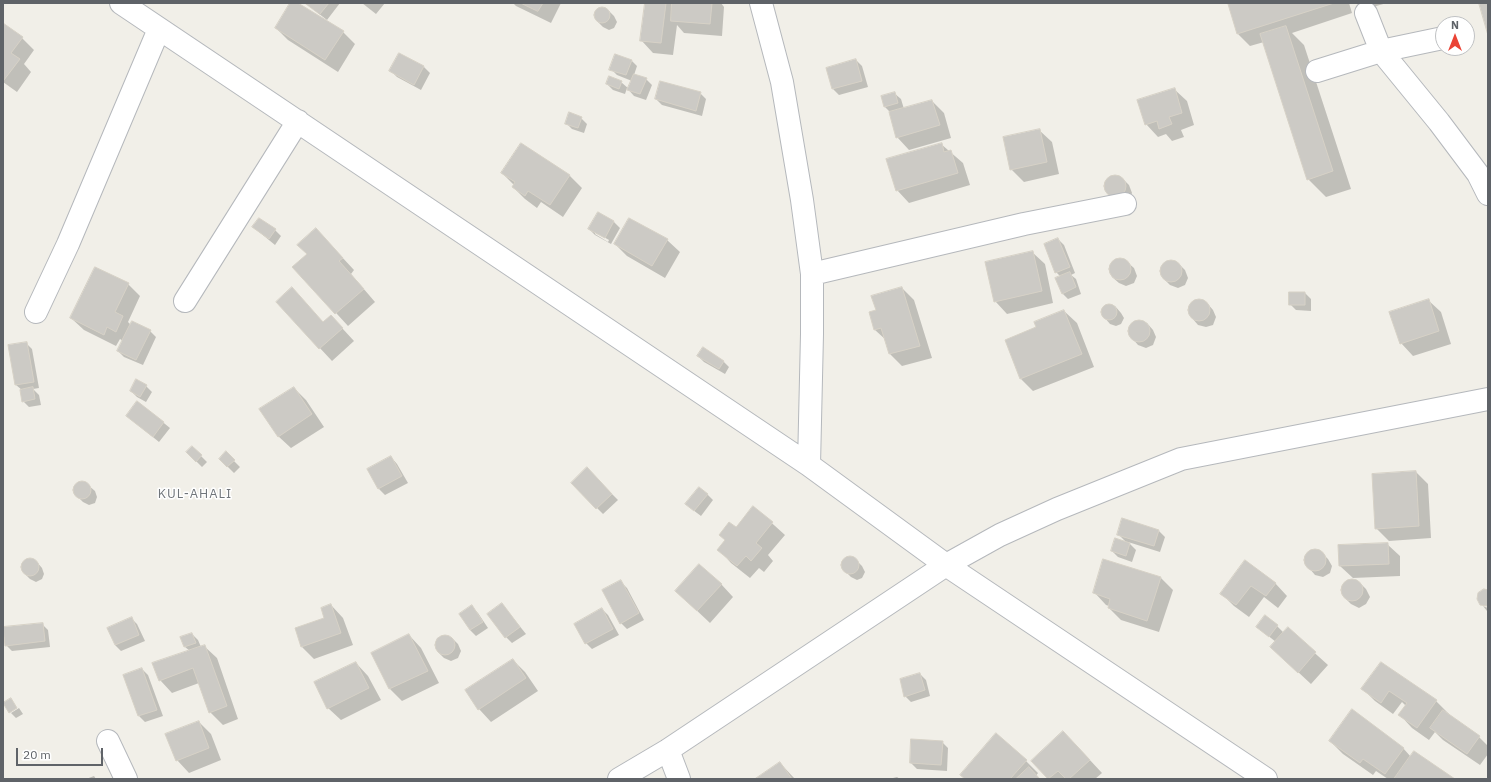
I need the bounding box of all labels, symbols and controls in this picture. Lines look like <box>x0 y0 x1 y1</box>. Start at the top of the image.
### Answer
north arrow <box>1435 16 1475 56</box>
text: N <box>1451 18 1459 32</box>
district label: KUL-AHALI <box>158 486 232 502</box>
scale bar <box>18 740 105 766</box>
text: 20 m <box>23 747 51 762</box>

